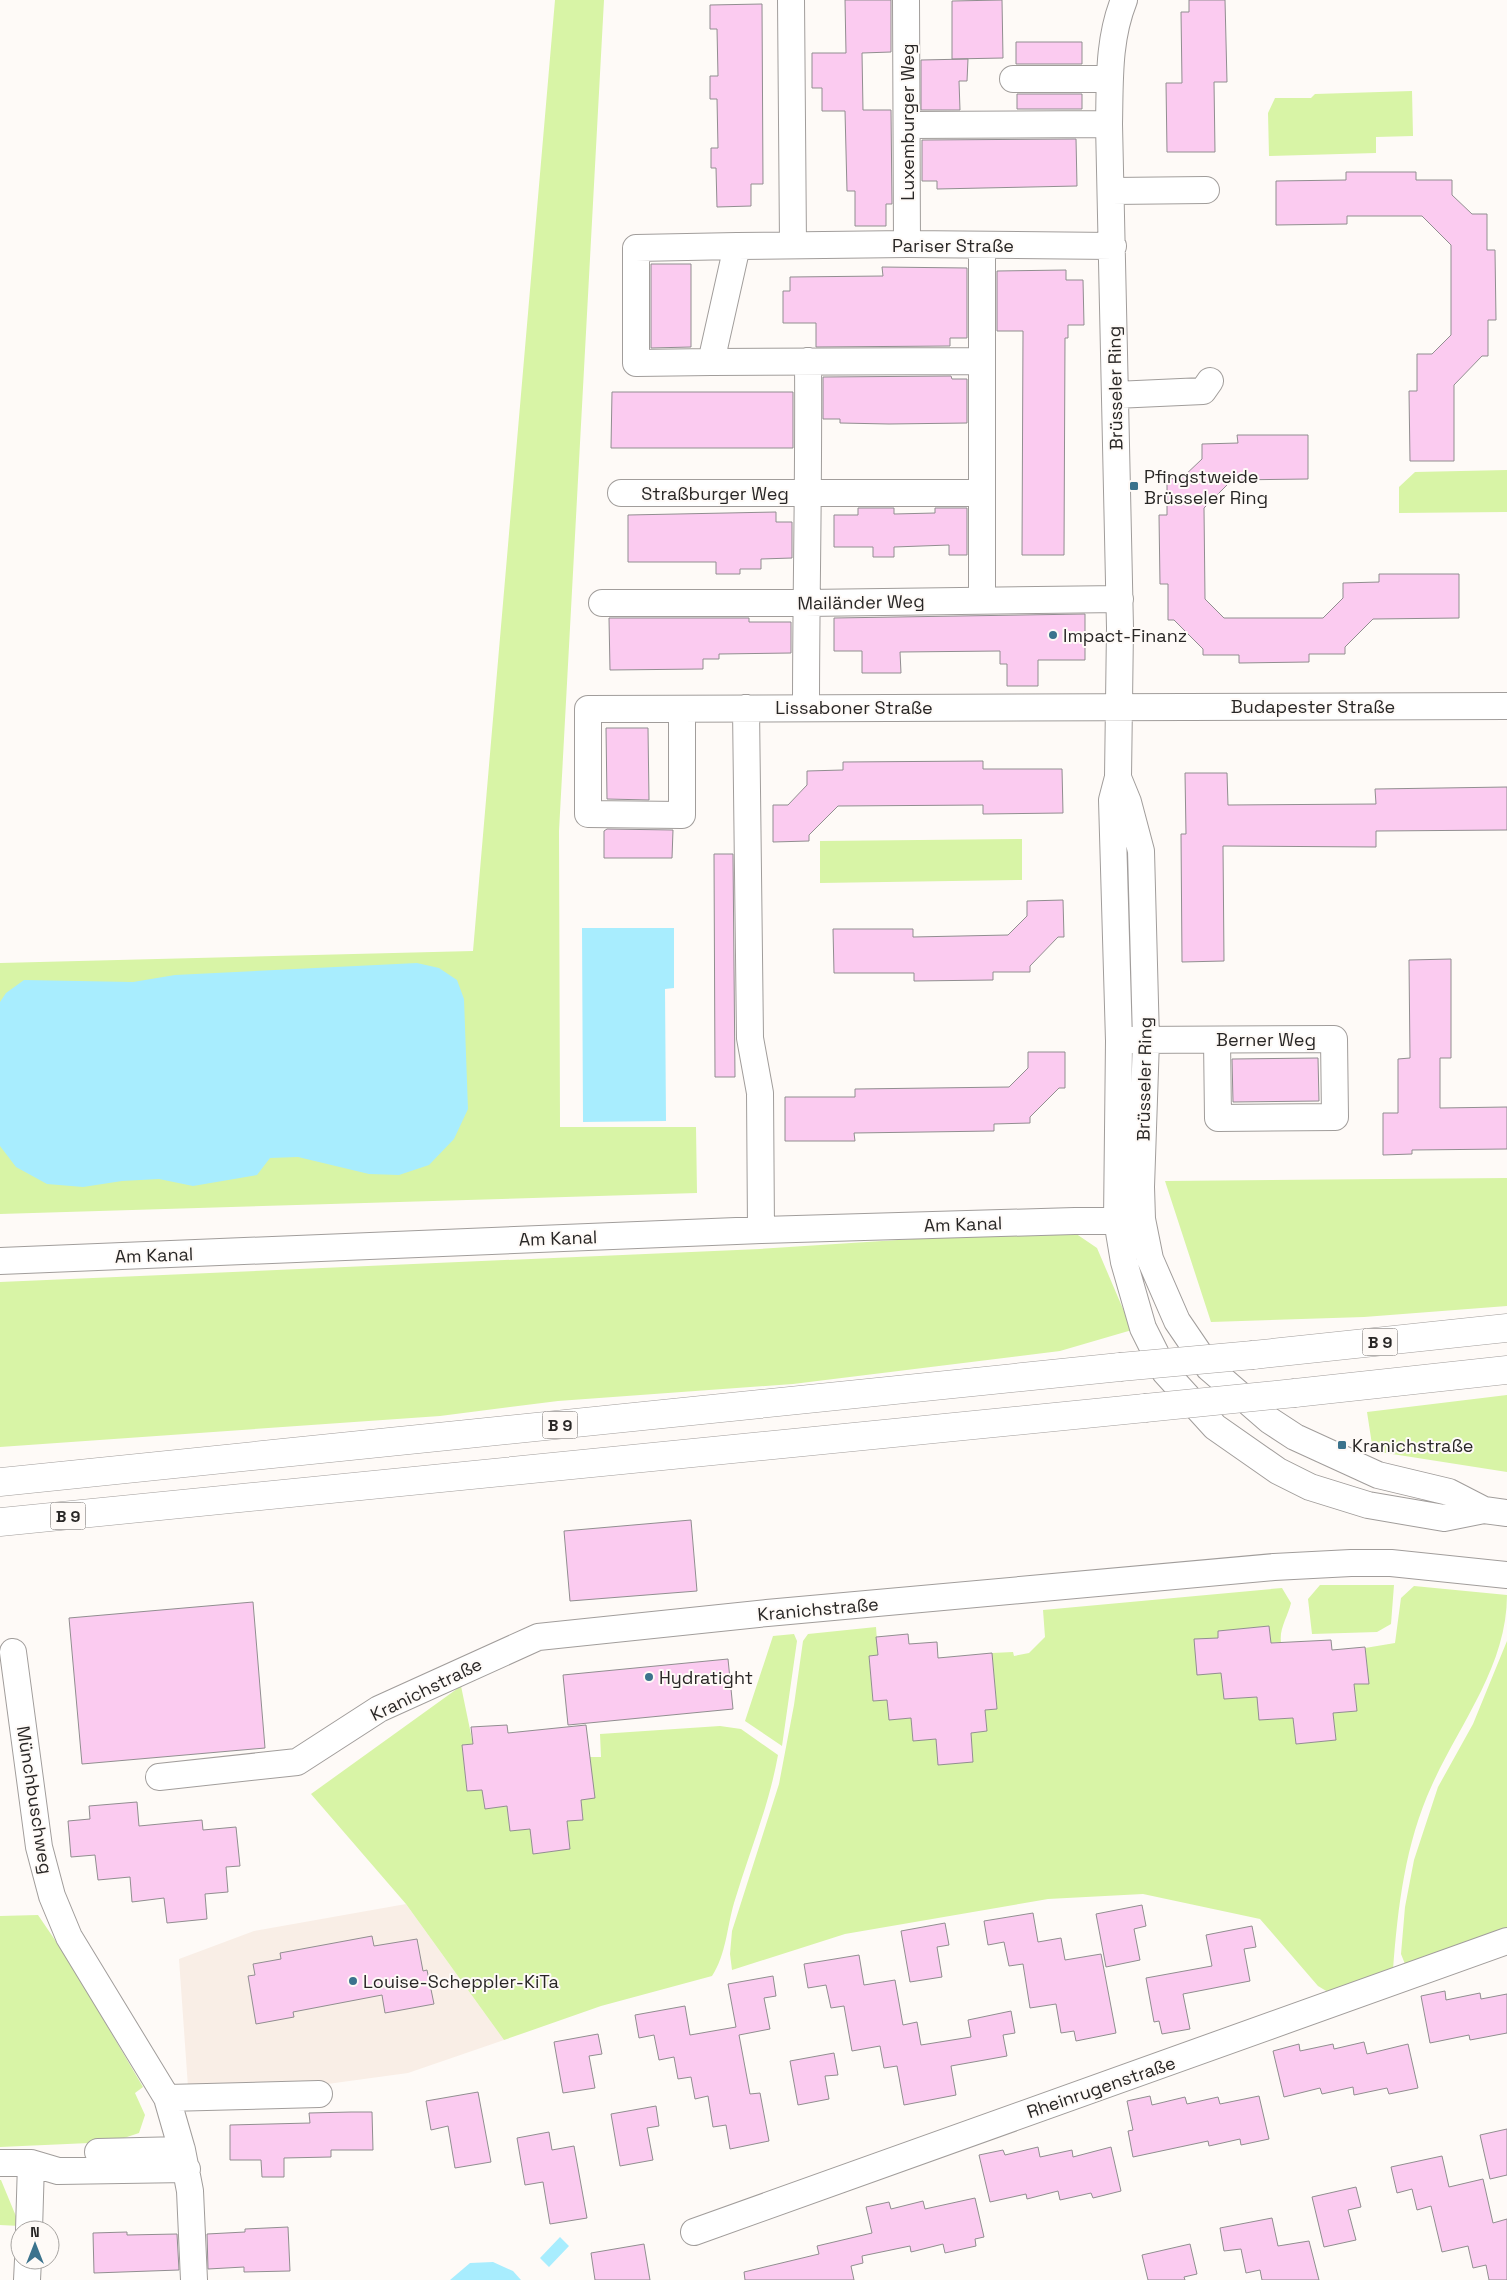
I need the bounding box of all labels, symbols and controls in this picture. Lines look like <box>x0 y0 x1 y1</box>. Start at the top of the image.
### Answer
street label: Luxemburger Weg <box>896 43 919 201</box>
street label: Pariser Straße <box>892 234 1014 257</box>
street label: Brüsseler Ring <box>1102 326 1128 450</box>
place label: Pfingstweide Brüsseler Ring <box>1144 465 1268 509</box>
marker: Pfingstweide Brüsseler Ring <box>1128 480 1140 492</box>
street label: Straßburger Weg <box>641 482 789 505</box>
street label: Mailänder Weg <box>797 589 925 615</box>
place label: Impact-Finanz <box>1063 624 1187 647</box>
marker: Impact-Finanz <box>1047 629 1059 641</box>
street label: Budapester Straße <box>1231 695 1395 718</box>
street label: Lissaboner Straße <box>775 696 933 719</box>
street label: Brüsseler Ring <box>1131 1017 1157 1141</box>
street label: Berner Weg <box>1216 1028 1316 1051</box>
street label: Am Kanal <box>923 1211 1003 1237</box>
street label: Am Kanal <box>518 1225 598 1251</box>
street label: Am Kanal <box>114 1242 194 1268</box>
road number: B 9 <box>1362 1328 1398 1355</box>
road number: B 9 <box>542 1412 578 1438</box>
place label: Kranichstraße <box>1352 1434 1473 1457</box>
marker: Kranichstraße <box>1336 1439 1348 1451</box>
road number: B 9 <box>50 1502 86 1530</box>
street label: Kranichstraße <box>757 1592 879 1626</box>
street label: Kranichstraße <box>366 1652 486 1726</box>
place label: Hydratight <box>659 1666 753 1689</box>
marker: Hydratight <box>643 1671 655 1683</box>
street label: Münchbuschweg <box>12 1724 58 1876</box>
place label: Louise-Scheppler-KiTa <box>363 1970 559 1993</box>
marker: Louise-Scheppler-KiTa <box>347 1975 359 1987</box>
street label: Rheinrugenstraße <box>1024 2051 1178 2123</box>
north arrow <box>10 2220 60 2270</box>
text: N <box>30 2223 40 2241</box>

